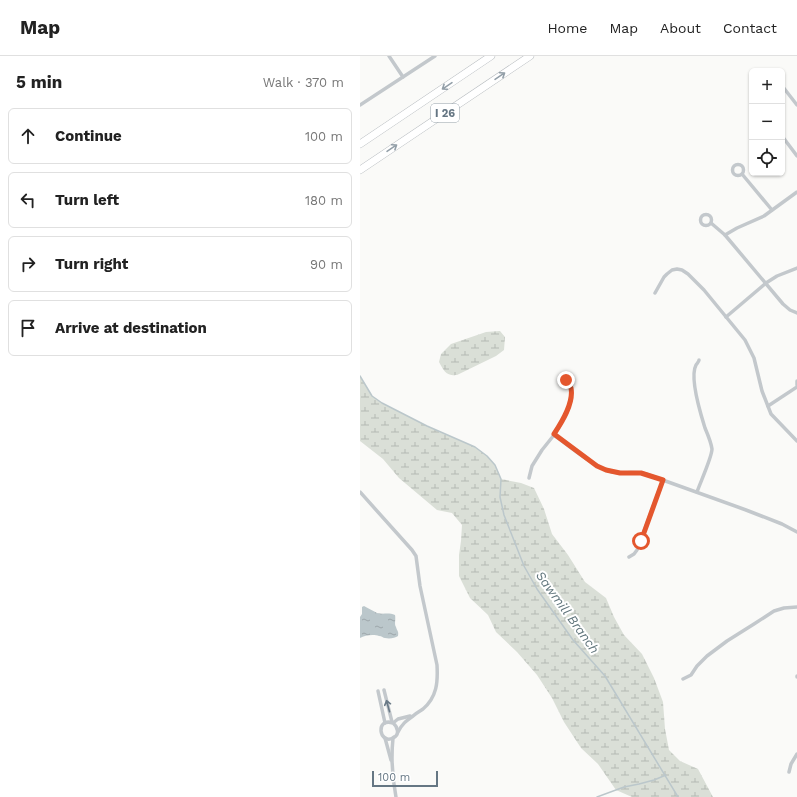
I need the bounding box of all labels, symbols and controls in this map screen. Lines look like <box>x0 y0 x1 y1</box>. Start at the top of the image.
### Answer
text: Map <box>20 16 60 39</box>
text: Home <box>547 20 587 36</box>
text: Map <box>609 20 638 36</box>
text: About <box>660 20 701 36</box>
text: Contact <box>723 20 777 36</box>
map controls <box>749 68 785 176</box>
button: + <box>749 68 785 104</box>
text: 5 min <box>16 72 62 92</box>
one-way arrow <box>495 72 506 80</box>
text: Walk · 370 m <box>263 75 344 90</box>
one-way arrow <box>441 82 453 90</box>
road number: I 26 <box>431 104 459 122</box>
button: − <box>749 104 785 140</box>
icon: ahead <box>17 125 39 147</box>
text: Continue <box>55 127 122 145</box>
text: 100 m <box>305 129 343 144</box>
button: locate <box>749 140 785 176</box>
one-way arrow <box>387 144 398 152</box>
icon: left <box>17 189 39 211</box>
text: Turn left <box>55 191 119 209</box>
text: 180 m <box>305 193 343 208</box>
icon: right <box>17 253 39 275</box>
text: Turn right <box>55 255 128 273</box>
text: 90 m <box>310 257 343 272</box>
icon: arrive <box>17 317 39 339</box>
text: Arrive at destination <box>55 319 207 337</box>
route end <box>557 371 575 389</box>
route start <box>632 532 650 550</box>
water label: Sawmill Branch <box>533 568 603 656</box>
one-way arrow <box>384 700 392 713</box>
scale bar <box>372 769 438 788</box>
text: 100 m <box>378 771 410 784</box>

